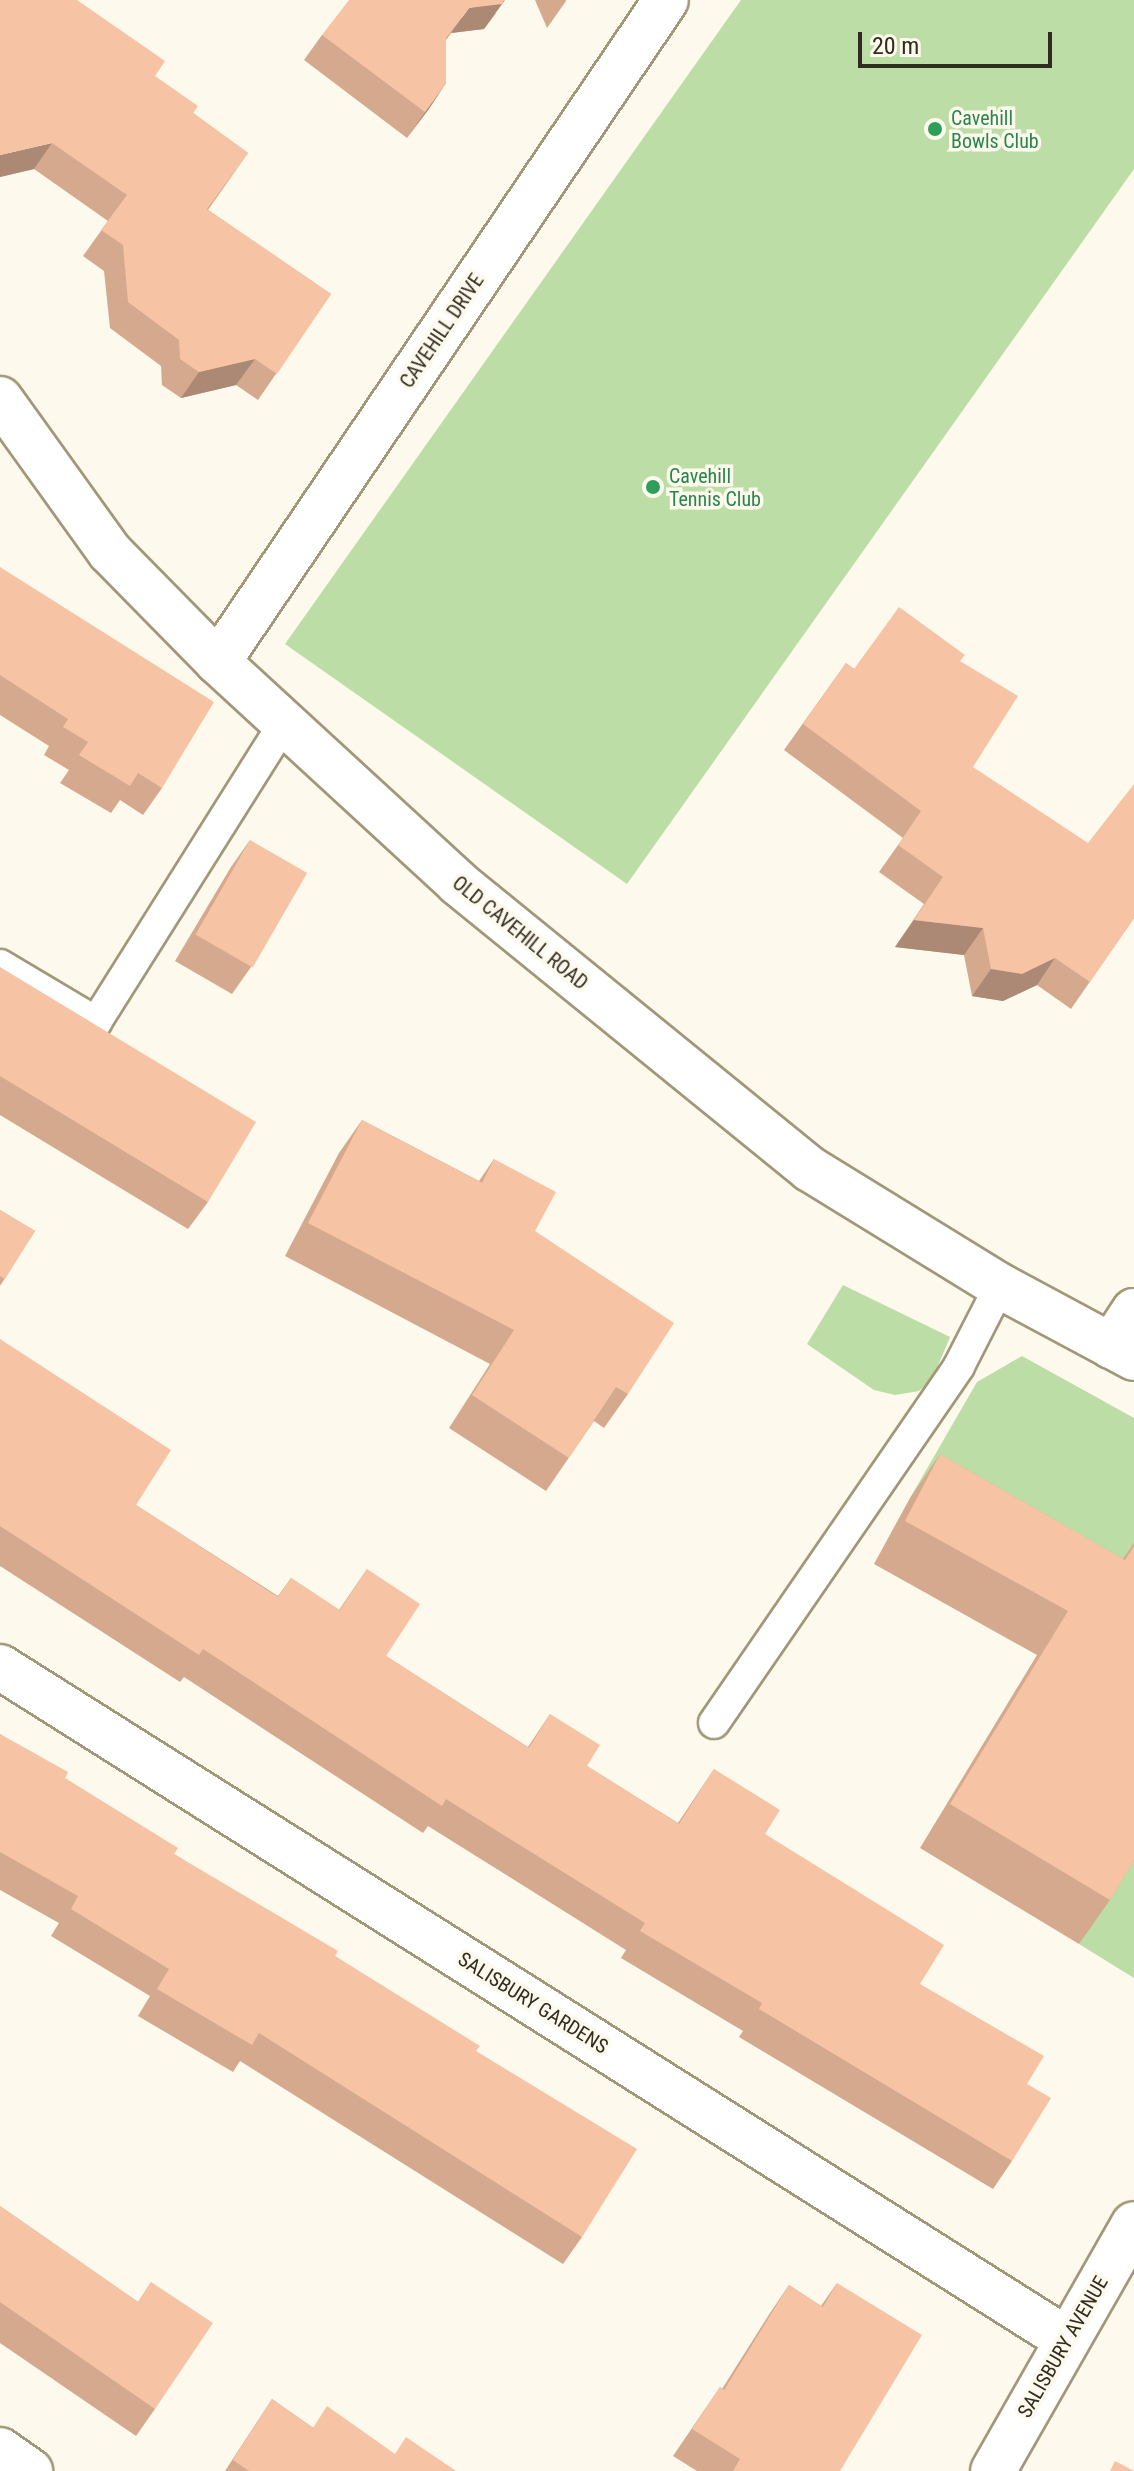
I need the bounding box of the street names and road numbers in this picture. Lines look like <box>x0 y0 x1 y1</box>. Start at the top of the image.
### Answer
street label: CAVEHILL DRIVE <box>395 269 489 393</box>
street label: OLD CAVEHILL ROAD <box>448 871 592 995</box>
street label: SALISBURY GARDENS <box>454 1947 612 2059</box>
street label: SALISBURY AVENUE <box>1013 2272 1113 2422</box>

